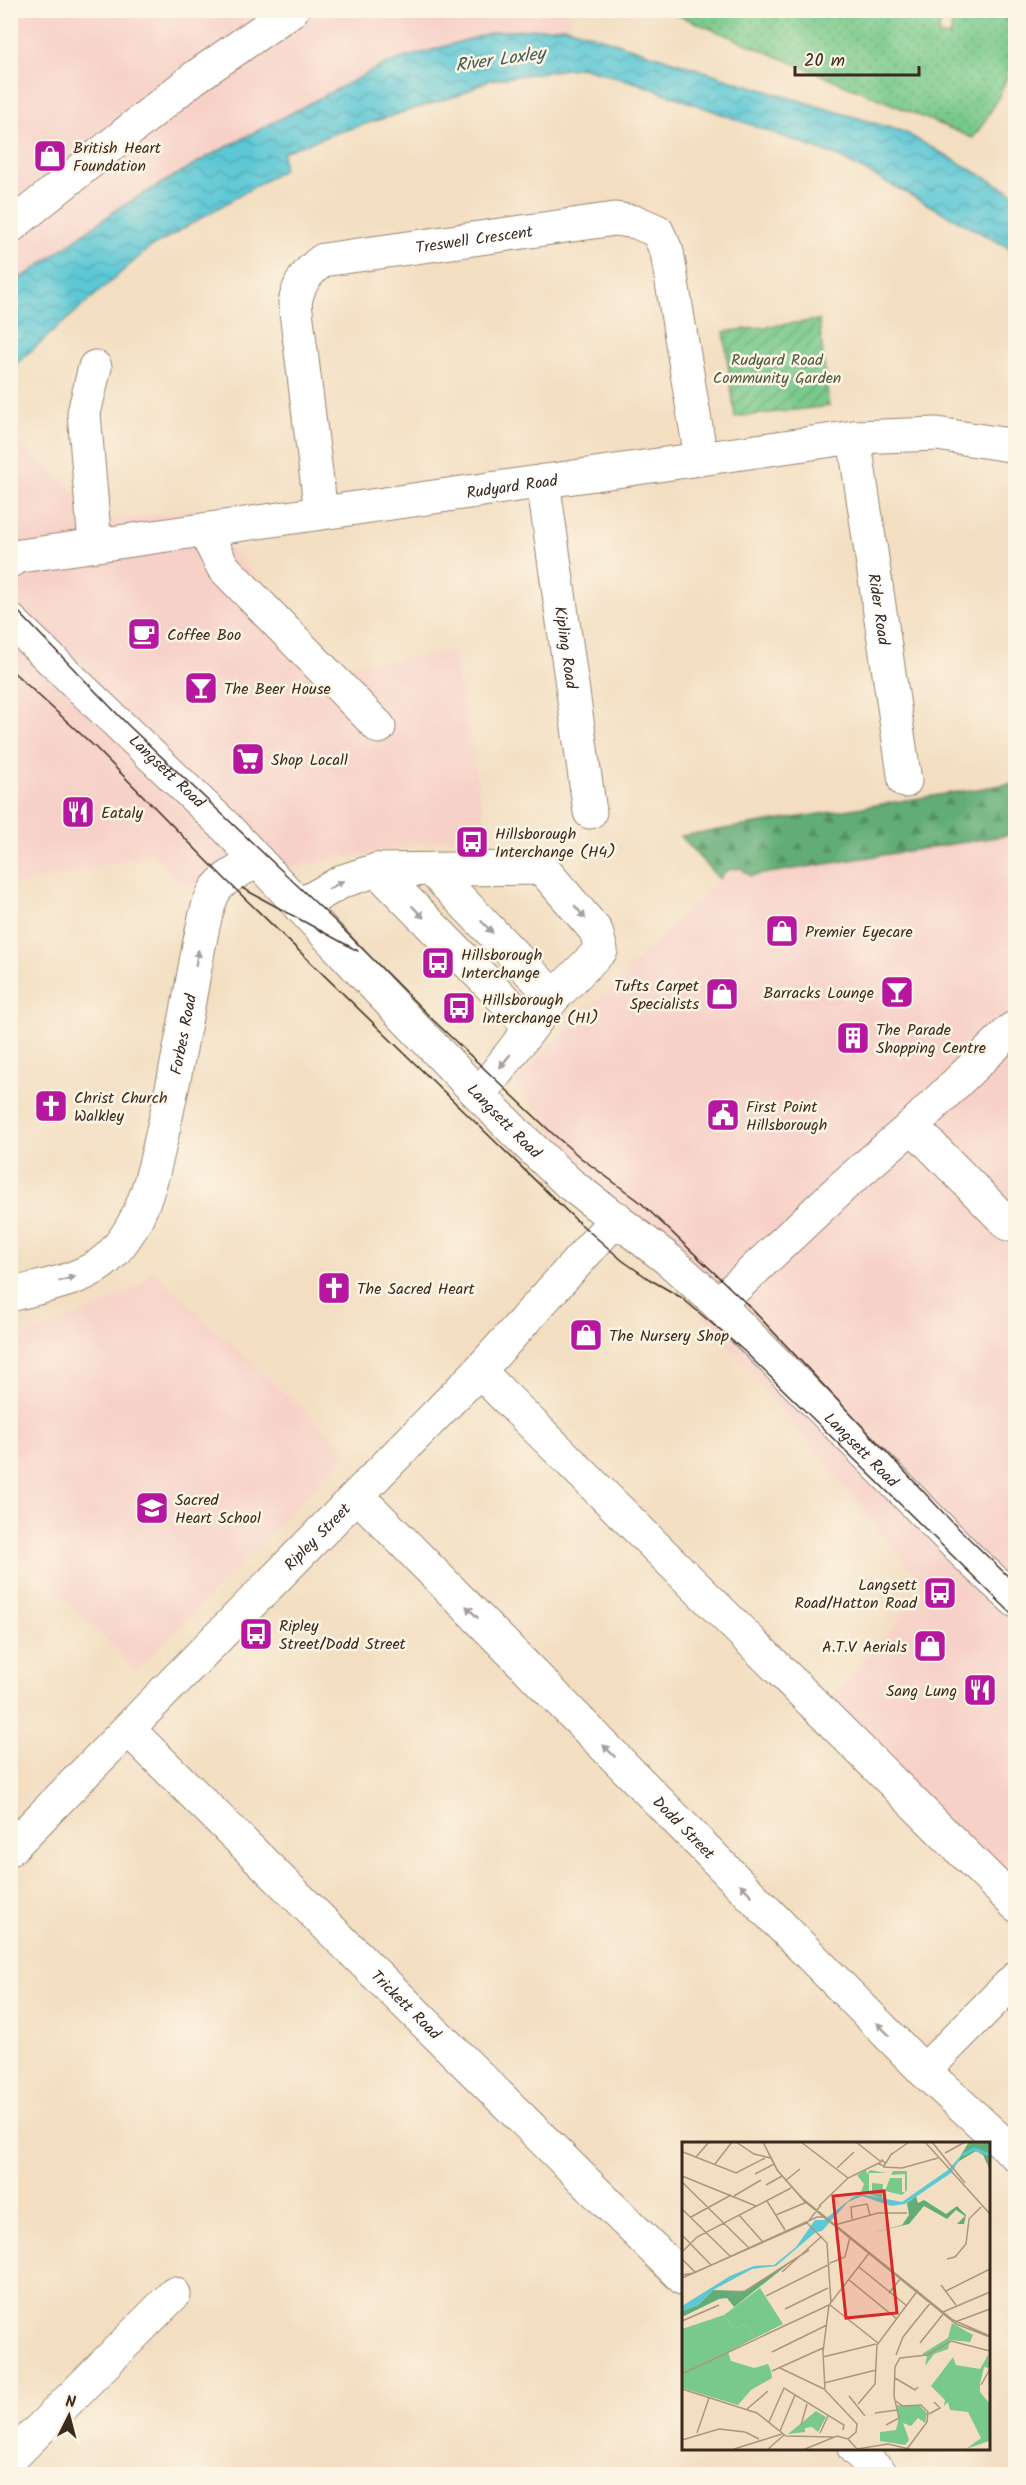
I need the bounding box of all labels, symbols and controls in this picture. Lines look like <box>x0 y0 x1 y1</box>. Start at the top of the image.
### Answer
water label: River Loxley <box>453 39 549 81</box>
scale bar <box>795 39 920 77</box>
text: 20 m <box>804 47 845 76</box>
place label: British Heart Foundation <box>73 136 162 179</box>
shop icon: British Heart Foundation <box>32 138 68 174</box>
street label: Treswell Crescent <box>414 220 535 261</box>
park label: Rudyard Road Community Garden <box>713 348 841 391</box>
street label: Rudyard Road <box>465 468 560 506</box>
street label: Rider Road <box>860 572 896 648</box>
street label: Kipling Road <box>547 605 584 692</box>
cafe icon: Coffee Boo <box>126 616 162 652</box>
place label: Coffee Boo <box>167 623 241 648</box>
bar icon: The Beer House <box>183 670 219 706</box>
place label: The Beer House <box>224 677 331 702</box>
street label: Langsett Road <box>123 729 211 815</box>
supermarket icon: Shop Locall <box>230 741 266 777</box>
place label: Shop Locall <box>271 748 348 773</box>
restaurant icon: Eataly <box>60 794 96 830</box>
place label: Eataly <box>101 801 143 826</box>
place label: Hillsborough Interchange (H4) <box>495 822 615 865</box>
bus stop icon: Hillsborough Interchange (H4) <box>454 824 490 860</box>
one-way arrow <box>328 880 345 890</box>
one-way arrow <box>410 904 424 918</box>
one-way arrow <box>573 904 586 919</box>
shop icon: Premier Eyecare <box>764 913 800 949</box>
one-way arrow <box>480 919 494 934</box>
place label: Premier Eyecare <box>805 920 913 945</box>
place label: Hillsborough Interchange <box>461 943 542 986</box>
bus stop icon: Hillsborough Interchange <box>420 945 456 981</box>
one-way arrow <box>193 949 202 968</box>
place label: Tufts Carpet Specialists <box>614 974 700 1017</box>
bar icon: Barracks Lounge <box>879 974 915 1010</box>
shop icon: Tufts Carpet Specialists <box>704 976 740 1012</box>
place label: Barracks Lounge <box>763 981 874 1006</box>
place label: Hillsborough Interchange (H1) <box>482 988 599 1031</box>
bus stop icon: Hillsborough Interchange (H1) <box>441 990 477 1026</box>
street label: Forbes Road <box>164 991 204 1077</box>
place label: The Parade Shopping Centre <box>876 1018 986 1061</box>
building icon: The Parade Shopping Centre <box>835 1020 871 1056</box>
one-way arrow <box>500 1053 512 1068</box>
street label: Langsett Road <box>460 1078 547 1166</box>
place label: Christ Church Walkley <box>74 1086 168 1129</box>
church icon: Christ Church Walkley <box>33 1088 69 1124</box>
place label: First Point Hillsborough <box>746 1095 827 1138</box>
public building icon: First Point Hillsborough <box>705 1097 741 1133</box>
church icon: The Sacred Heart <box>316 1270 352 1306</box>
one-way arrow <box>58 1274 76 1283</box>
place label: The Sacred Heart <box>357 1277 475 1302</box>
shop icon: The Nursery Shop <box>568 1317 604 1353</box>
place label: The Nursery Shop <box>609 1324 729 1349</box>
street label: Langsett Road <box>817 1407 904 1494</box>
place label: Sacred Heart School <box>175 1488 261 1531</box>
school or university icon: Sacred Heart School <box>134 1490 170 1526</box>
street label: Ripley Street <box>279 1497 358 1577</box>
place label: Langsett Road/Hatton Road <box>794 1573 918 1616</box>
bus stop icon: Langsett Road/Hatton Road <box>922 1575 958 1611</box>
one-way arrow <box>466 1606 480 1620</box>
place label: Ripley Street/Dodd Street <box>279 1614 407 1657</box>
bus stop icon: Ripley Street/Dodd Street <box>238 1616 274 1652</box>
shop icon: A.T.V Aerials <box>912 1628 948 1664</box>
place label: A.T.V Aerials <box>822 1635 907 1660</box>
restaurant icon: Sang Lung <box>962 1672 998 1708</box>
place label: Sang Lung <box>886 1679 957 1704</box>
one-way arrow <box>603 1745 617 1759</box>
street label: Dodd Street <box>646 1791 721 1866</box>
one-way arrow <box>739 1883 753 1898</box>
street label: Trickett Road <box>364 1965 447 2047</box>
one-way arrow <box>876 2022 890 2037</box>
inset map <box>682 2142 990 2449</box>
north arrow <box>39 2386 99 2446</box>
text: N <box>64 2390 77 2416</box>

